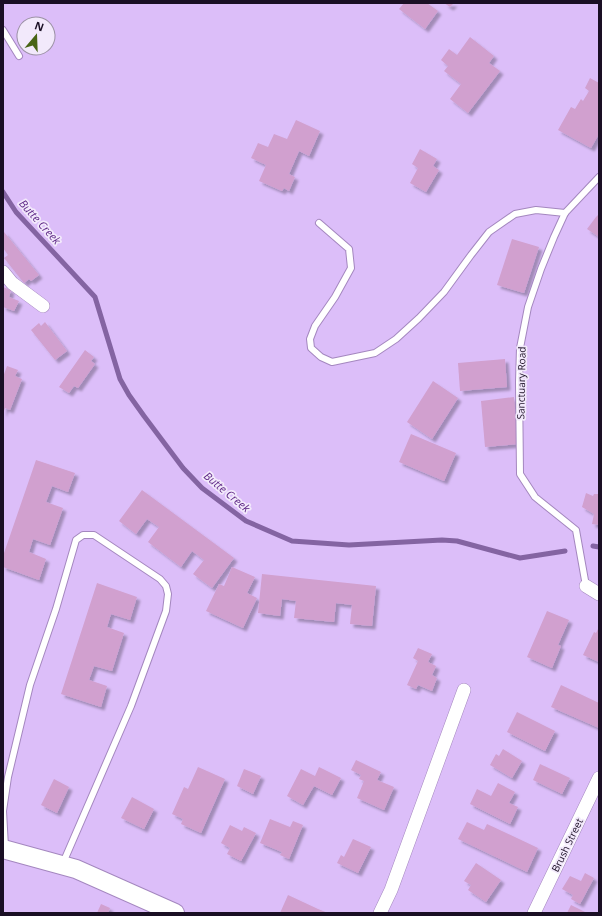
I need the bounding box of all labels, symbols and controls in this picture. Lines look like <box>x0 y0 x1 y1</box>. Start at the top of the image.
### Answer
north arrow <box>16 16 56 56</box>
text: N <box>33 18 46 35</box>
water label: Butte Creek <box>16 196 65 248</box>
street label: Sanctuary Road <box>513 346 529 420</box>
water label: Butte Creek <box>201 468 254 516</box>
street label: Brush Street <box>548 815 586 874</box>

